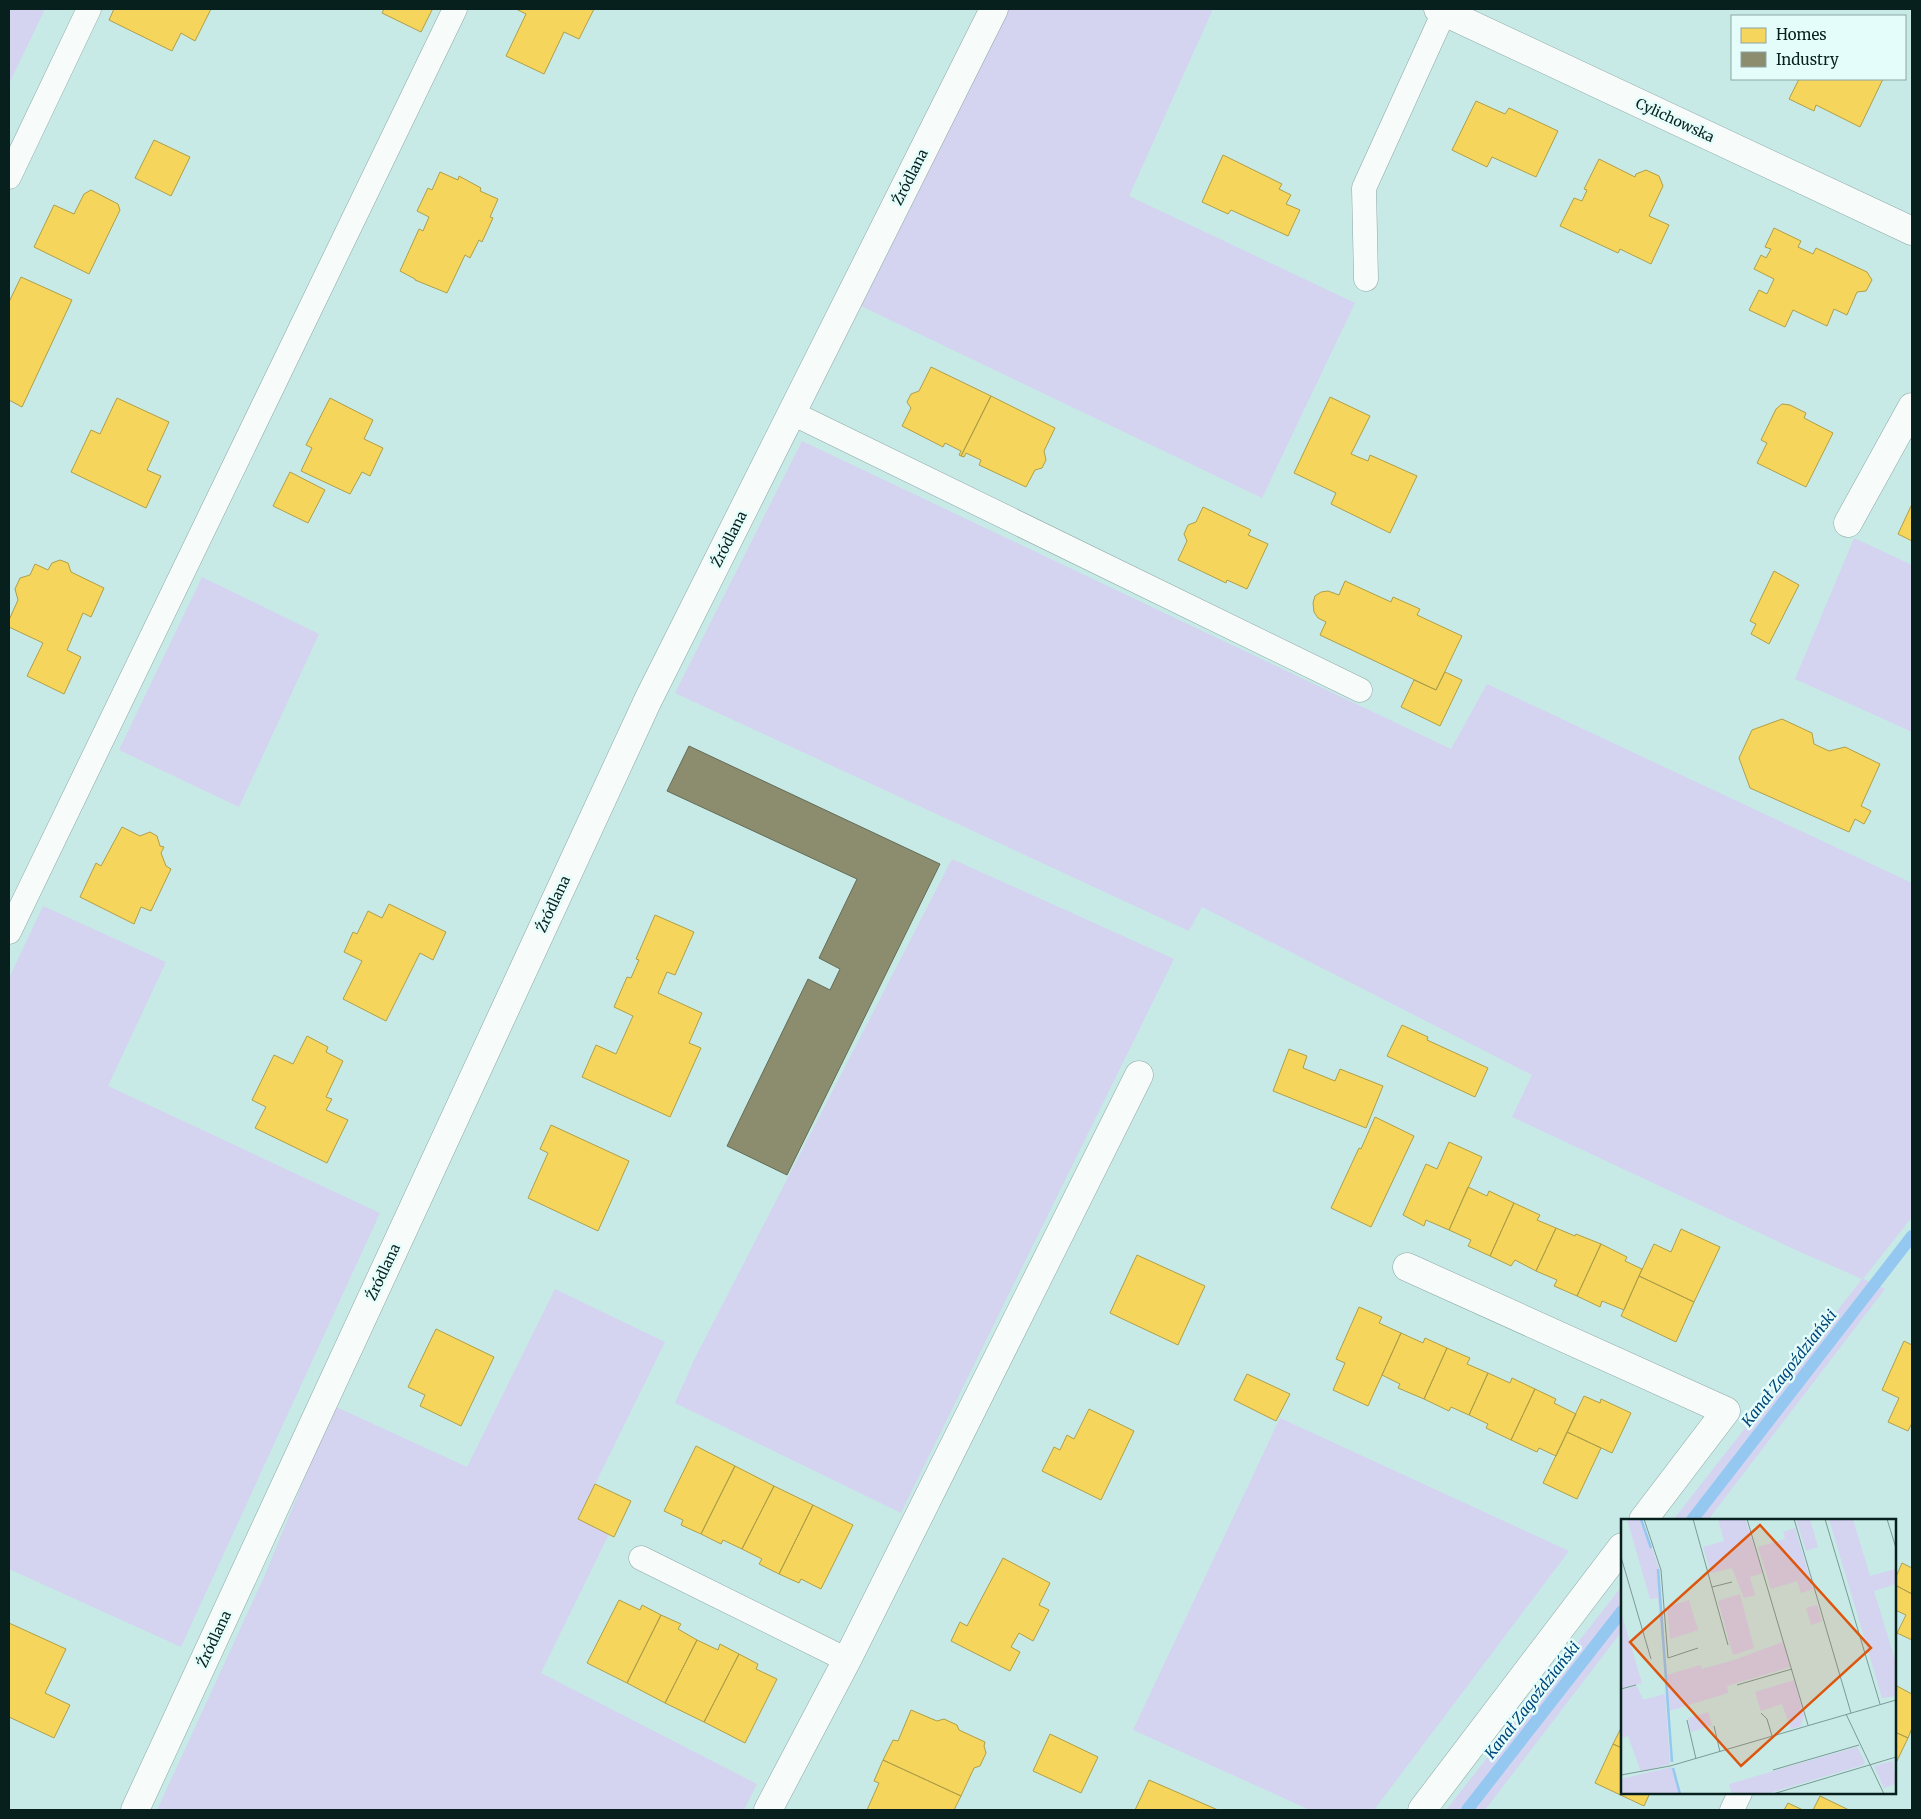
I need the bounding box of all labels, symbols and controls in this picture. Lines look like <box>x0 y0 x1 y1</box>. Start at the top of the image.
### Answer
legend <box>1731 15 1906 80</box>
text: Homes <box>1776 25 1827 44</box>
text: Industry <box>1776 50 1839 69</box>
street label: Cylichowska <box>1633 94 1718 146</box>
street label: Źródlana <box>888 146 932 208</box>
street label: Źródlana <box>707 508 751 570</box>
street label: Źródlana <box>532 872 574 935</box>
street label: Źródlana <box>362 1240 404 1303</box>
water label: Kanał Zagoździański <box>1737 1306 1841 1431</box>
inset map <box>1621 1519 1896 1794</box>
street label: Źródlana <box>193 1607 235 1670</box>
water label: Kanał Zagoździański <box>1480 1638 1584 1763</box>

